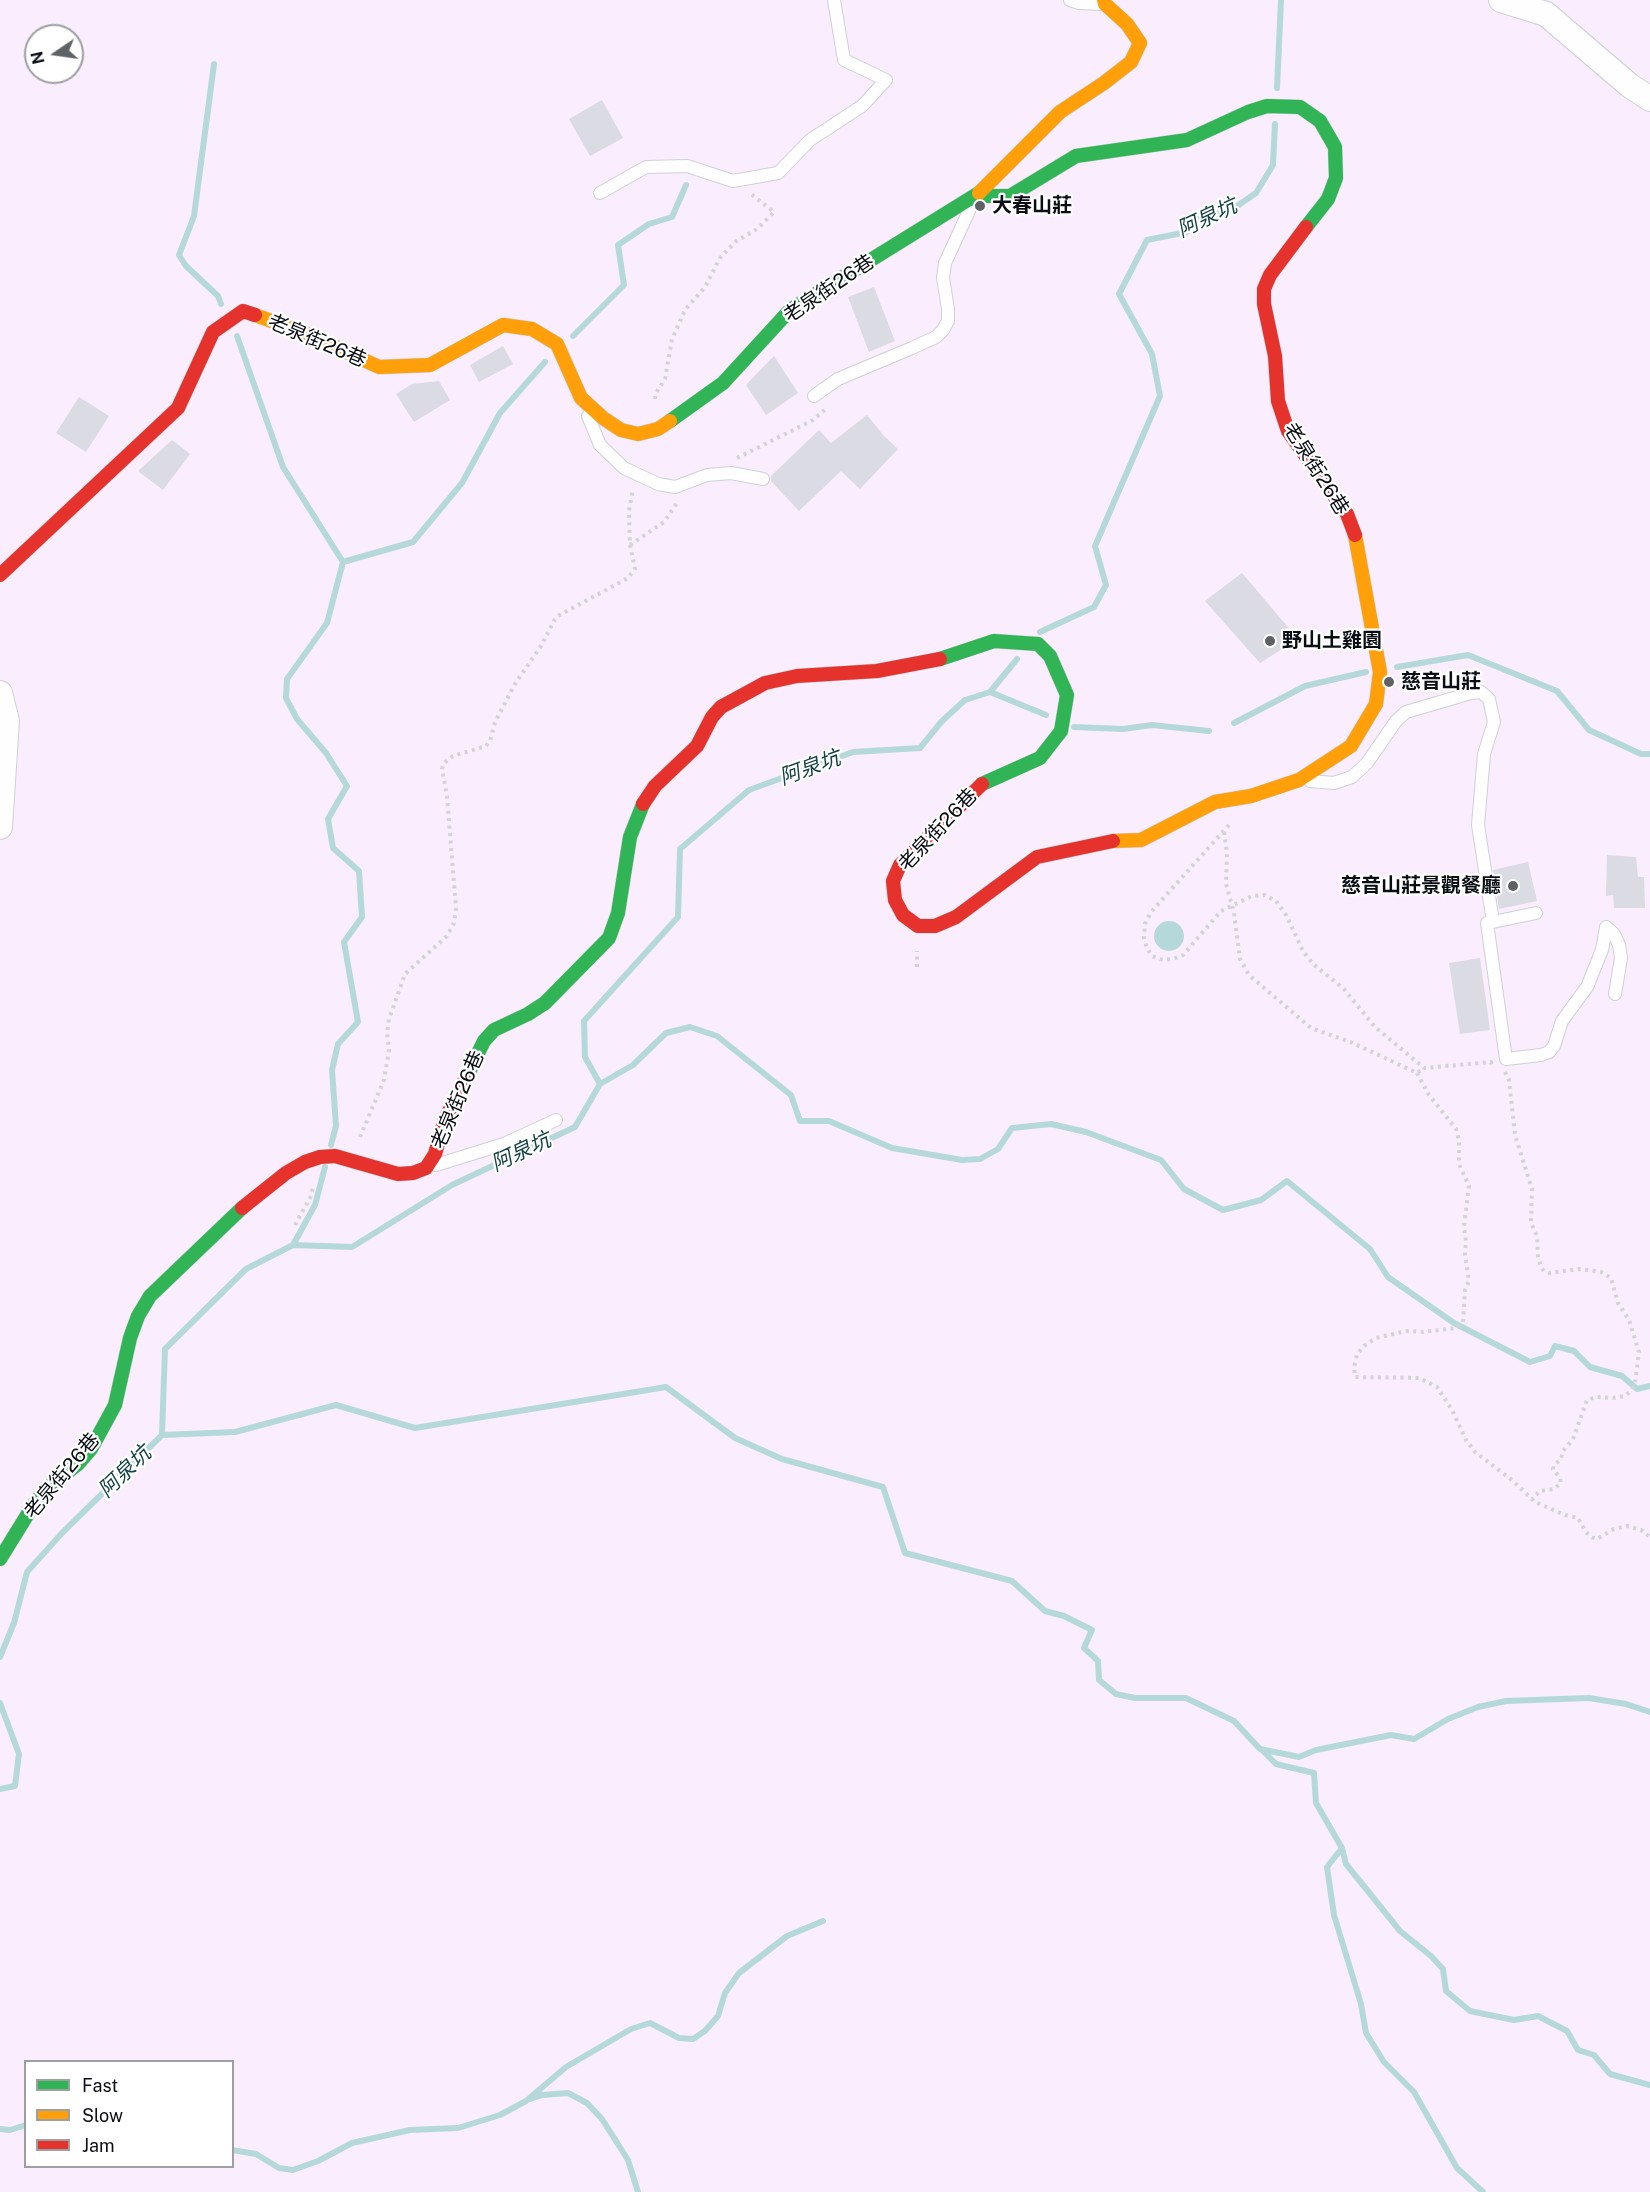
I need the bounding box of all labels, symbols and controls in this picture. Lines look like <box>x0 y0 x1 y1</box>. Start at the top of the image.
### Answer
north arrow <box>24 24 84 84</box>
text: N <box>27 49 49 66</box>
water label: 阿泉坑 <box>1173 193 1241 243</box>
place label: 大春山莊 <box>992 194 1072 218</box>
marker: 大春山莊 <box>973 199 987 213</box>
street label: 老泉街26巷 <box>779 250 879 328</box>
street label: 老泉街26巷 <box>264 310 370 372</box>
street label: 老泉街26巷 <box>1278 418 1354 520</box>
place label: 野山土雞園 <box>1282 629 1382 653</box>
marker: 野山土雞園 <box>1263 634 1277 648</box>
place label: 慈音山莊 <box>1401 670 1481 694</box>
marker: 慈音山莊 <box>1382 675 1396 689</box>
water label: 阿泉坑 <box>776 745 844 791</box>
street label: 老泉街26巷 <box>894 784 982 876</box>
place label: 慈音山莊景觀餐廳 <box>1341 874 1501 898</box>
marker: 慈音山莊景觀餐廳 <box>1506 879 1520 893</box>
street label: 老泉街26巷 <box>427 1047 489 1153</box>
water label: 阿泉坑 <box>487 1127 555 1177</box>
street label: 老泉街26巷 <box>19 1428 105 1524</box>
water label: 阿泉坑 <box>94 1441 156 1503</box>
legend <box>24 2060 234 2168</box>
text: Fast <box>82 2075 118 2096</box>
text: Slow <box>82 2105 123 2126</box>
text: Jam <box>82 2135 115 2156</box>

